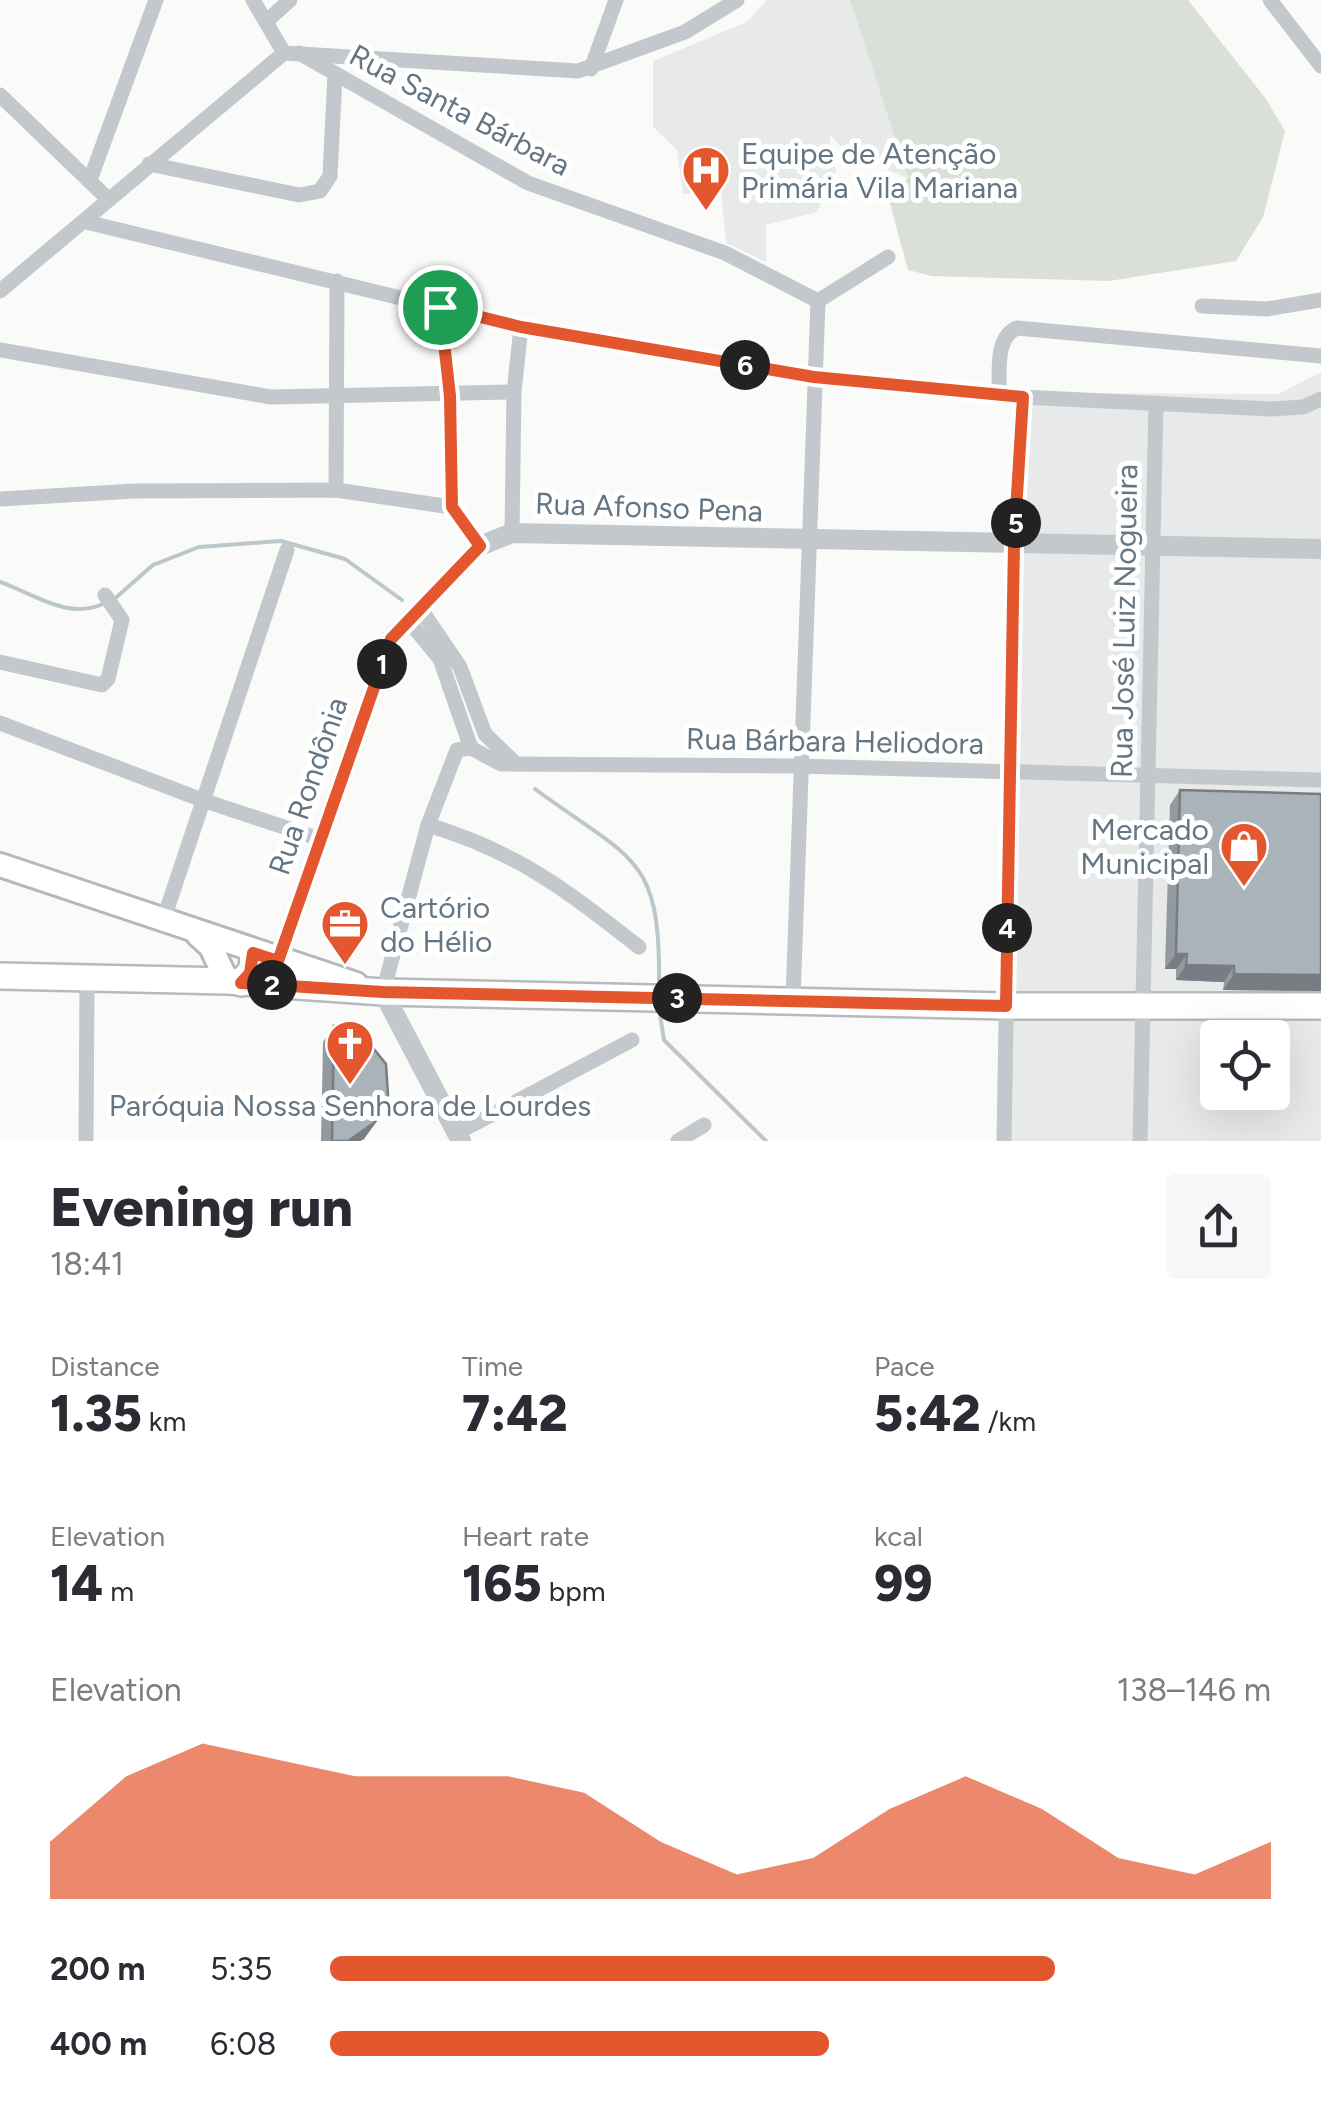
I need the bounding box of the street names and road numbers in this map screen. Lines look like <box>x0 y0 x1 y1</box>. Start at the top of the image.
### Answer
street label: Rua Santa Bárbara <box>343 36 577 184</box>
street label: Rua José Luiz Nogueira <box>1103 464 1145 778</box>
street label: Rua Afonso Pena <box>534 485 764 529</box>
street label: Rua Rondônia <box>260 692 356 880</box>
street label: Rua Bárbara Heliodora <box>686 720 984 762</box>

